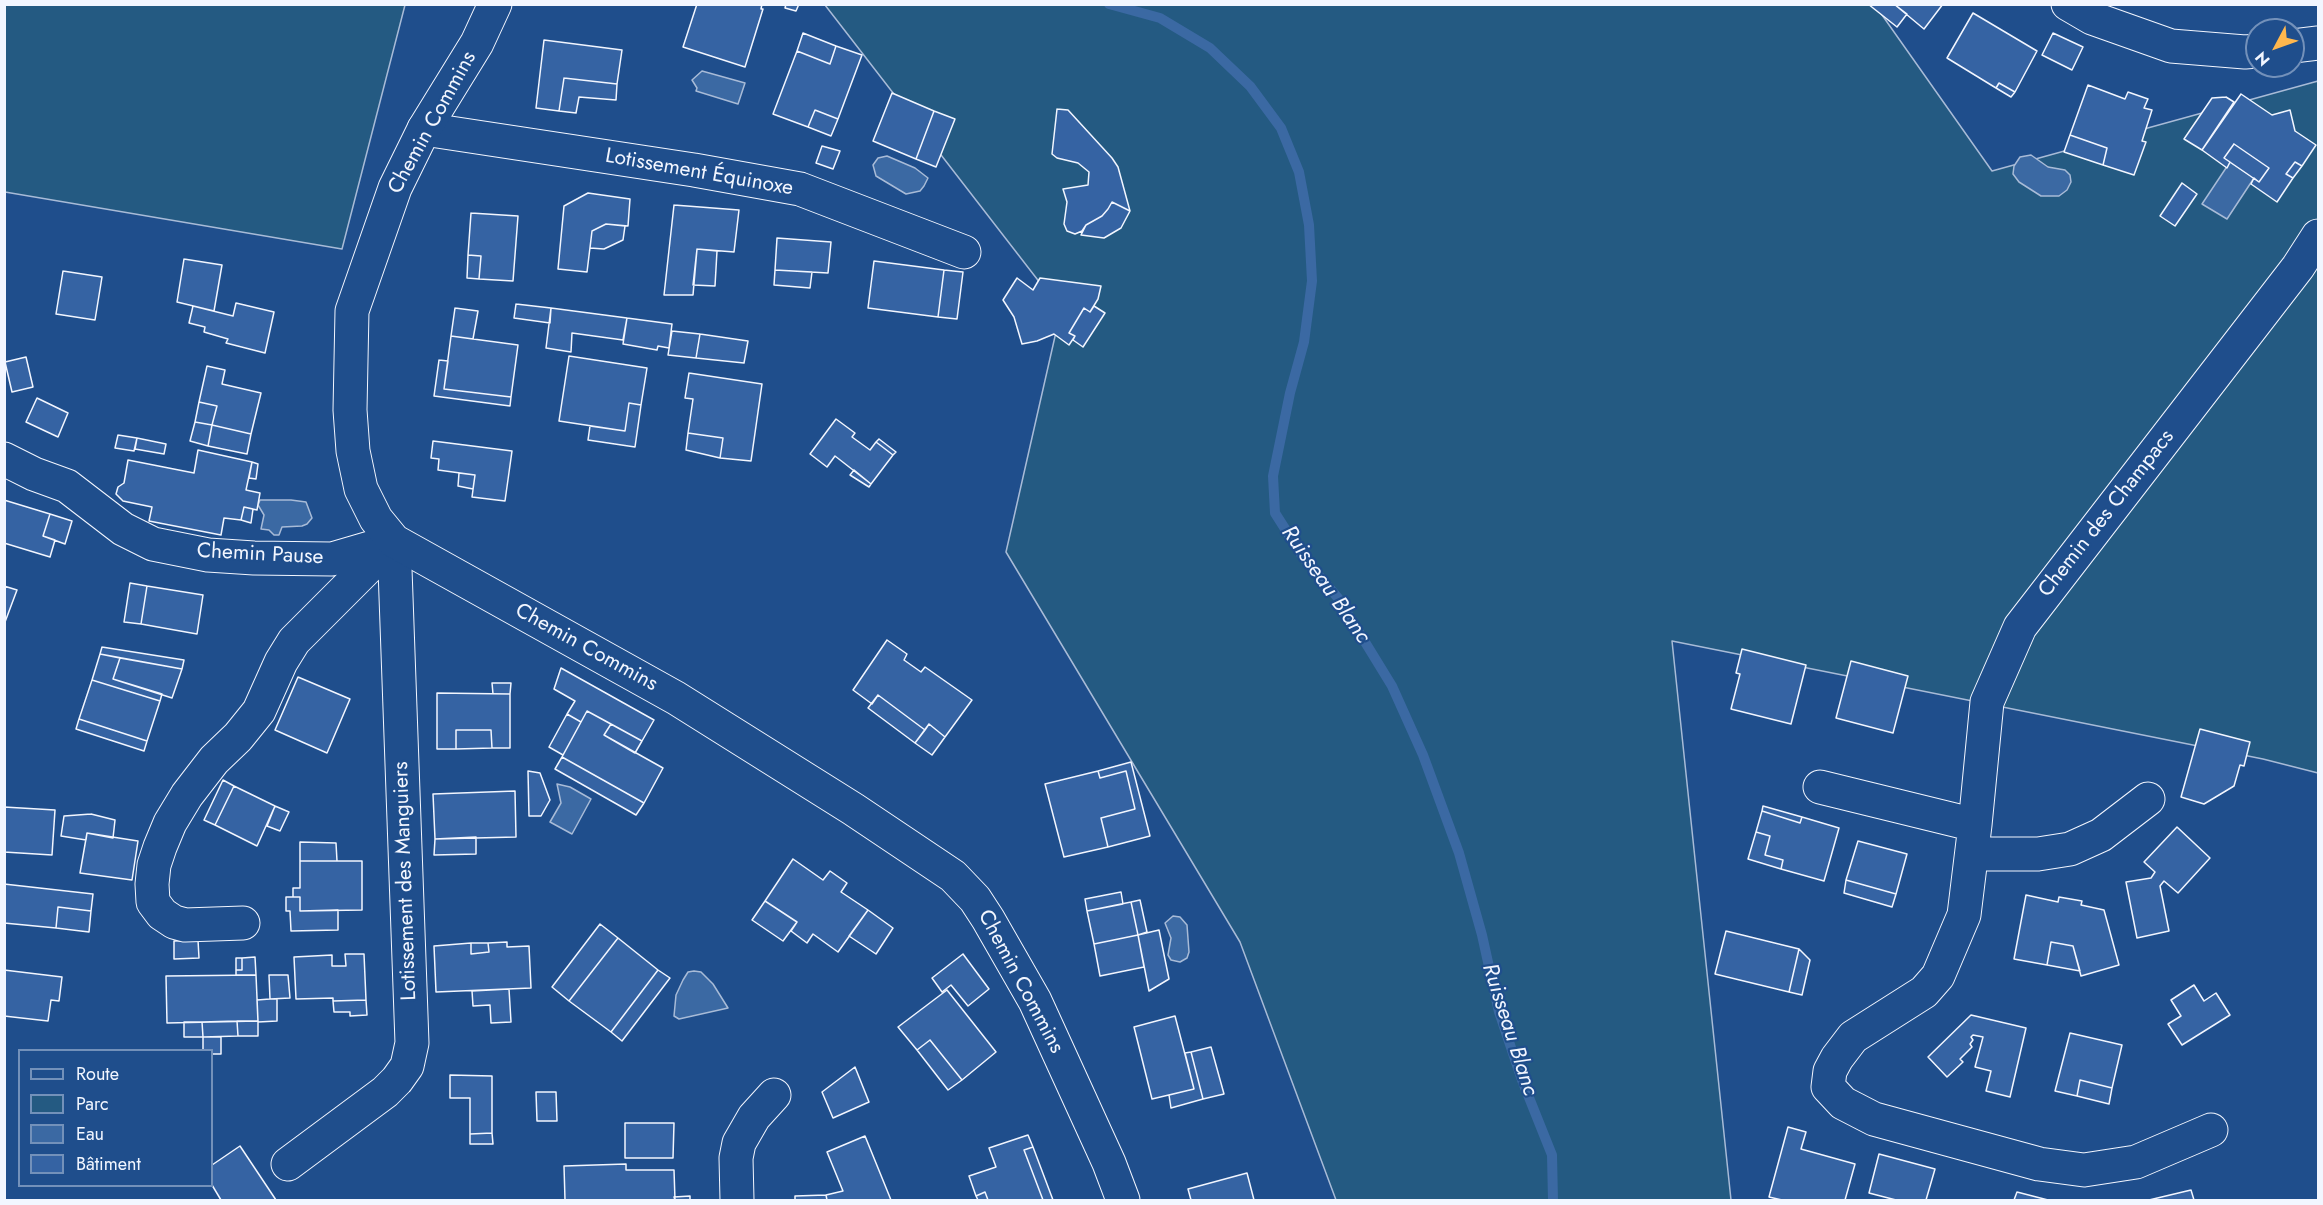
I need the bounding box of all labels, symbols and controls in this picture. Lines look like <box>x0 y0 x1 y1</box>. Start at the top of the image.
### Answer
north arrow <box>2245 18 2305 78</box>
text: N <box>2250 46 2275 71</box>
street label: Chemin Commins <box>383 47 483 199</box>
street label: Lotissement Équinoxe <box>603 144 795 202</box>
street label: Chemin des Champacs <box>2034 425 2180 603</box>
water label: Ruisseau Blanc <box>1275 521 1375 649</box>
street label: Chemin Pause <box>196 539 324 571</box>
street label: Chemin Commins <box>510 598 662 698</box>
street label: Lotissement des Manguiers <box>389 761 423 1001</box>
street label: Chemin Commins <box>972 906 1068 1058</box>
water label: Ruisseau Blanc <box>1475 961 1543 1099</box>
legend <box>18 1049 213 1187</box>
text: Route <box>76 1061 119 1087</box>
text: Parc <box>76 1091 109 1117</box>
text: Eau <box>76 1121 104 1147</box>
text: Bâtiment <box>76 1151 141 1177</box>

